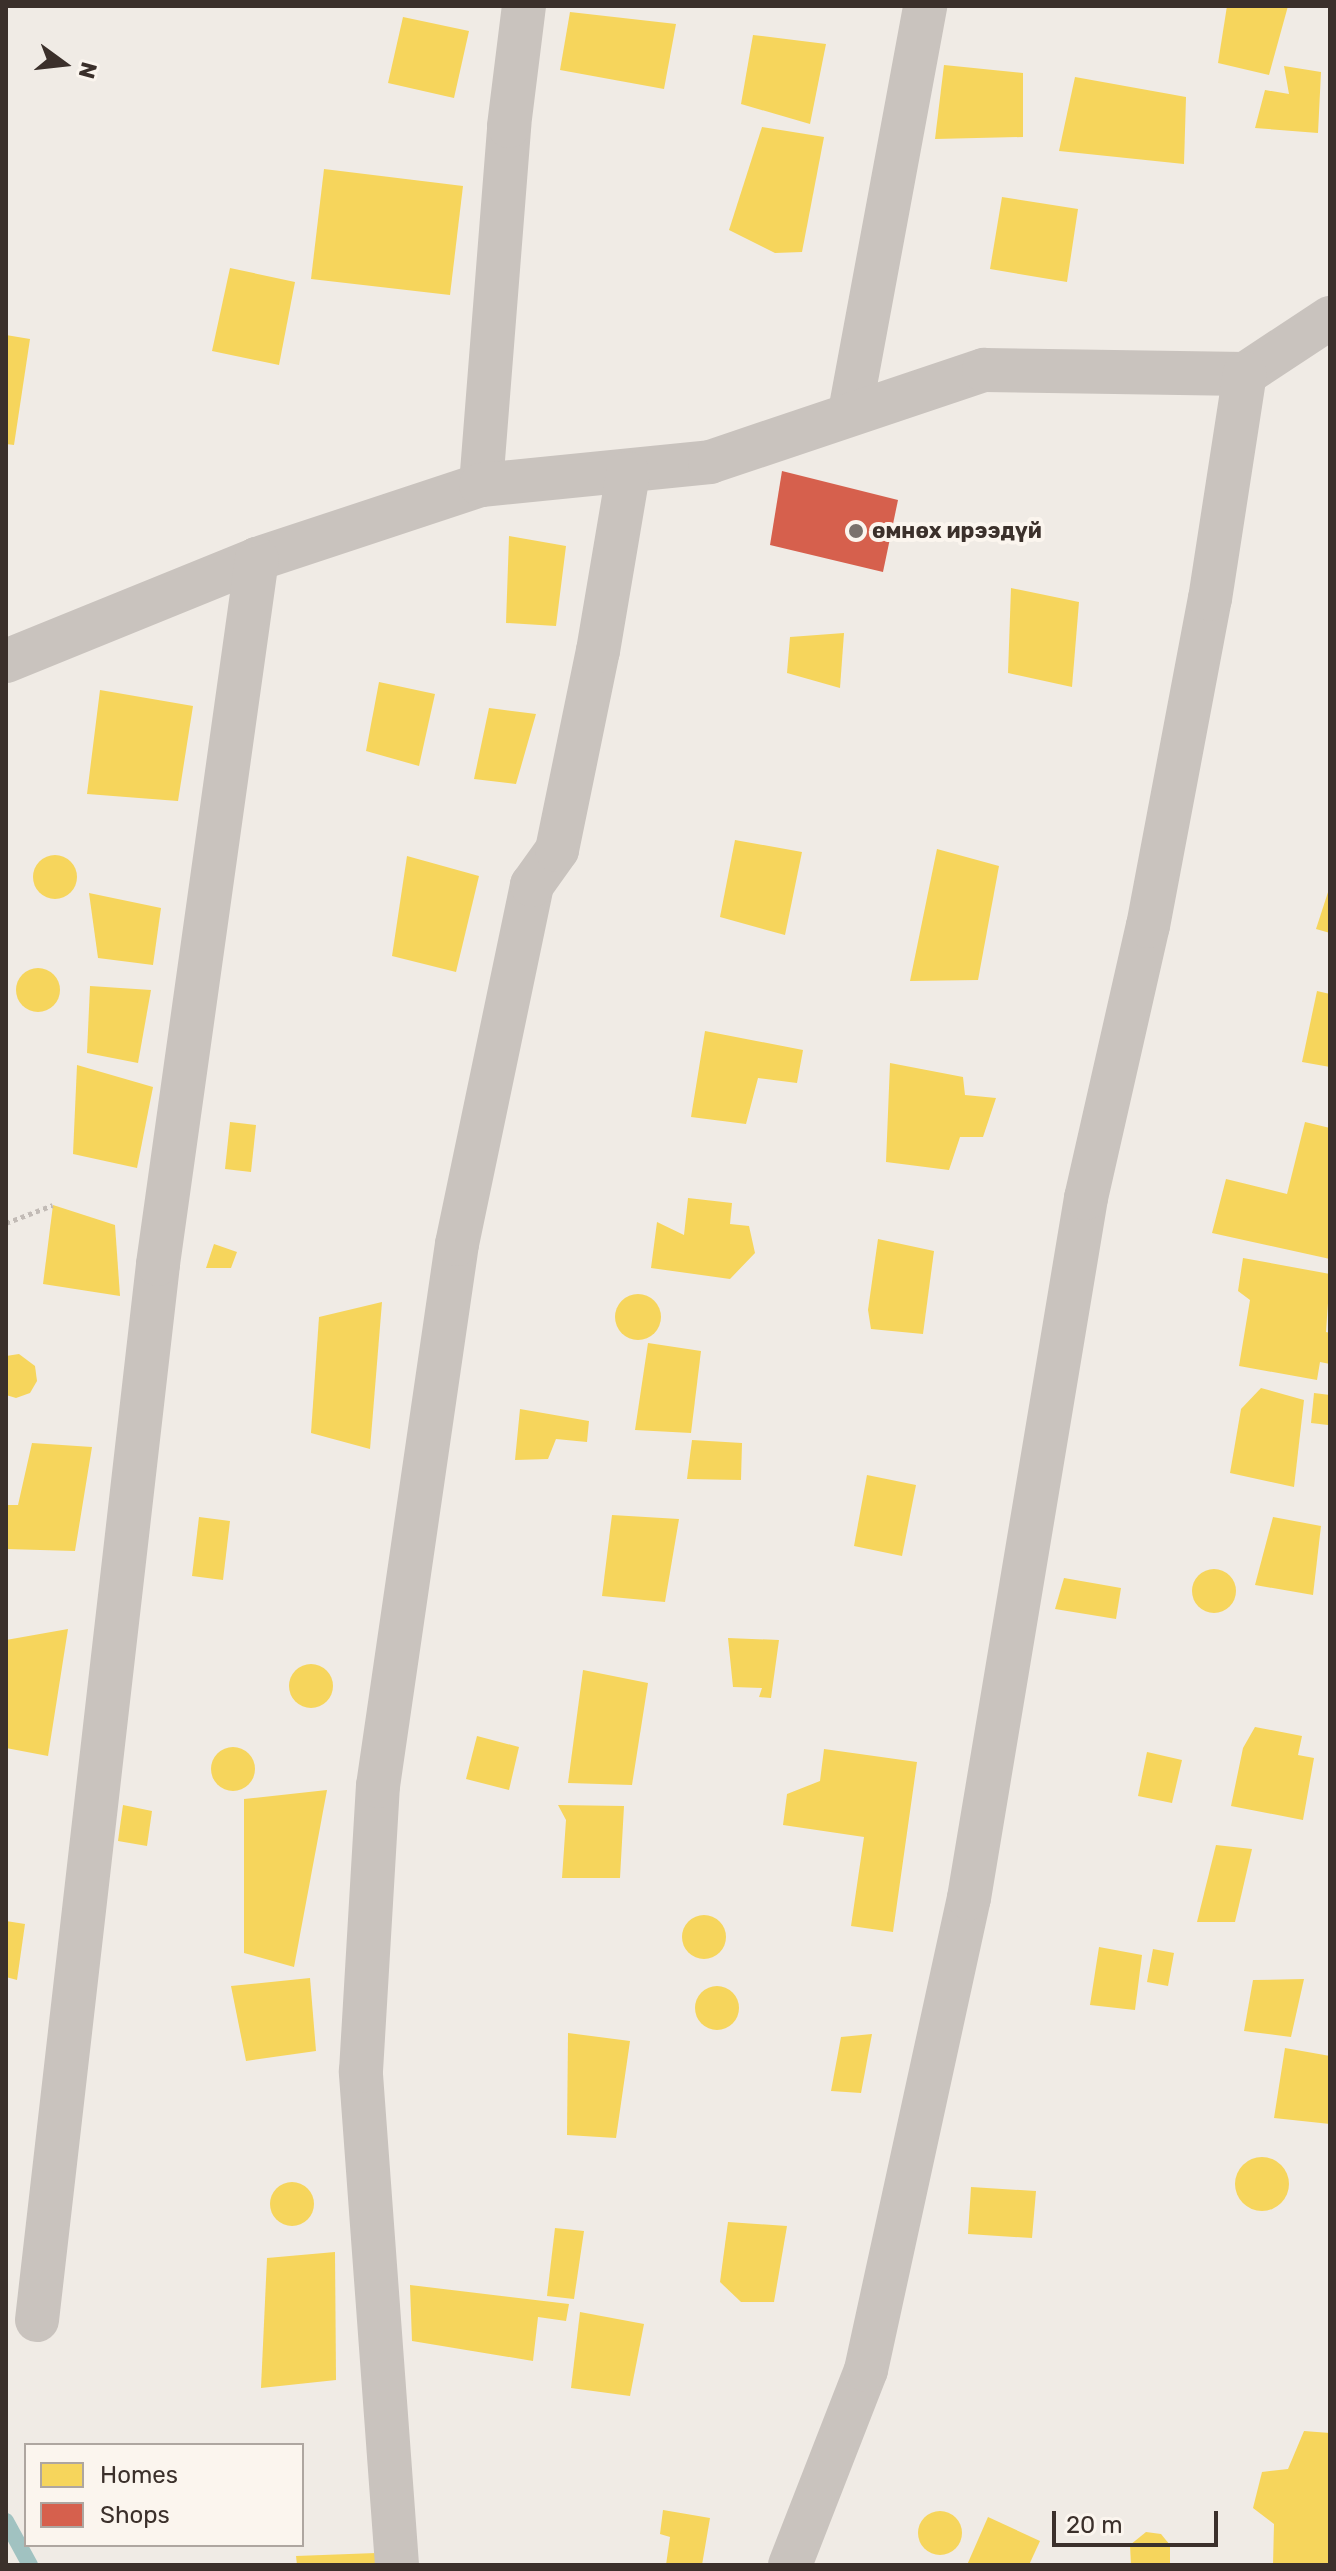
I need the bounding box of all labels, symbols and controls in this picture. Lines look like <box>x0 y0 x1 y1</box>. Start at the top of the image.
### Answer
north arrow <box>24 24 104 104</box>
text: N <box>73 59 103 81</box>
place label: өмнөх ирээдүй <box>872 518 1042 544</box>
marker: өмнөх ирээдүй <box>847 522 865 540</box>
legend <box>24 2443 304 2547</box>
text: Homes <box>100 2461 178 2489</box>
scale bar <box>1056 2495 1222 2545</box>
text: Shops <box>100 2501 170 2529</box>
text: 20 m <box>1066 2511 1123 2539</box>

